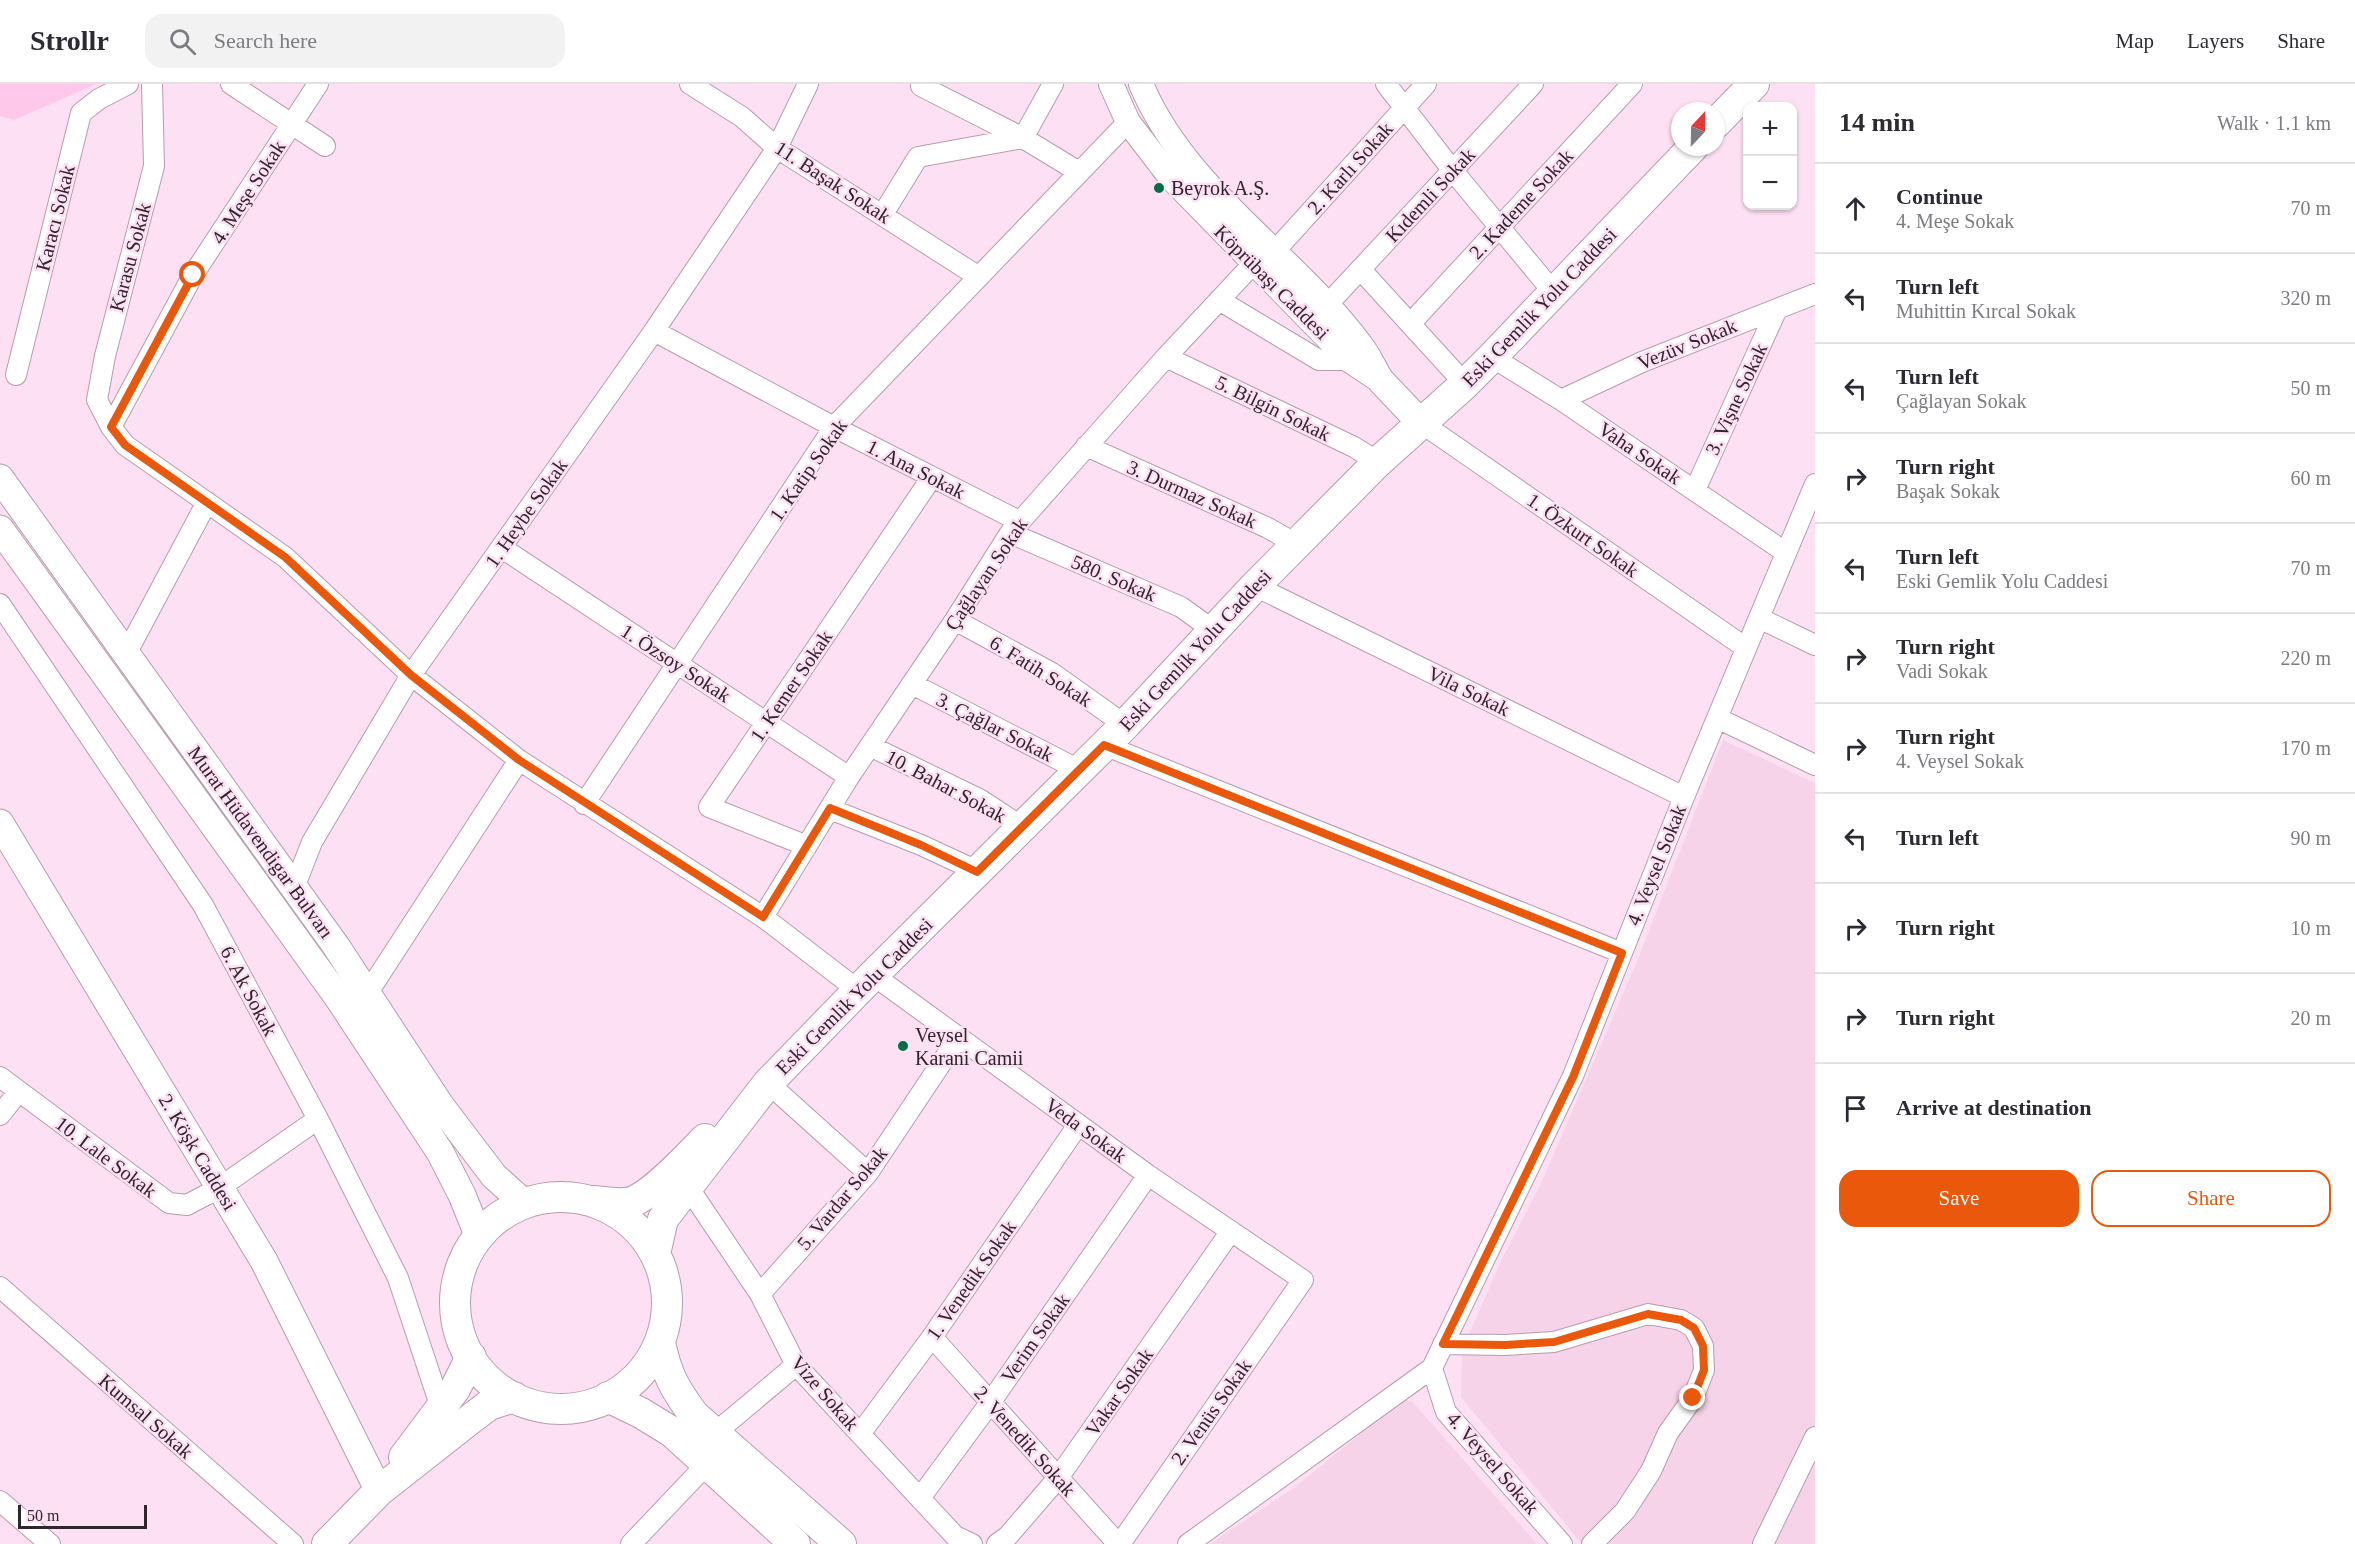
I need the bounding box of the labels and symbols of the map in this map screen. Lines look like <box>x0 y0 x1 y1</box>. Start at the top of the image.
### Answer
north arrow <box>1671 102 1725 156</box>
street label: 2. Karlı Sokak <box>1303 118 1397 218</box>
street label: 4. Meşe Sokak <box>207 136 290 248</box>
street label: 11. Başak Sokak <box>771 137 895 228</box>
street label: Kıdemli Sokak <box>1381 143 1479 247</box>
street label: 2. Kademe Sokak <box>1465 145 1577 263</box>
street label: Karacı Sokak <box>31 163 79 273</box>
place label: Beyrok A.Ş. <box>1171 177 1269 200</box>
marker: Beyrok A.Ş. <box>1152 181 1166 195</box>
street label: Karasu Sokak <box>105 200 155 314</box>
street label: Köprübaşı Caddesi <box>1210 220 1334 345</box>
street label: Eski Gemlik Yolu Caddesi <box>1457 223 1621 391</box>
route start <box>179 261 205 287</box>
street label: Vezüv Sokak <box>1634 314 1740 374</box>
street label: 3. Vişne Sokak <box>1701 340 1772 458</box>
street label: 5. Bilgin Sokak <box>1212 371 1334 446</box>
street label: 1. Katip Sokak <box>765 415 852 526</box>
street label: Vaha Sokak <box>1594 417 1686 489</box>
street label: 1. Ana Sokak <box>863 435 969 503</box>
street label: 1. Heybe Sokak <box>481 455 572 572</box>
street label: 3. Durmaz Sokak <box>1124 456 1260 532</box>
street label: 1. Özkurt Sokak <box>1523 489 1643 581</box>
street label: Çağlayan Sokak <box>940 514 1032 635</box>
street label: 580. Sokak <box>1068 550 1160 606</box>
street label: Eski Gemlik Yolu Caddesi <box>1115 565 1276 735</box>
street label: 1. Özsoy Sokak <box>617 619 735 707</box>
street label: 1. Kemer Sokak <box>746 626 836 746</box>
street label: 6. Fatih Sokak <box>986 631 1096 711</box>
street label: Vila Sokak <box>1425 662 1513 720</box>
street label: 3. Çağlar Sokak <box>932 688 1057 767</box>
street label: Murat Hüdavendigar Bulvarı <box>183 742 338 943</box>
street label: 10. Bahar Sokak <box>882 745 1010 827</box>
street label: 4. Veysel Sokak <box>1622 802 1691 929</box>
street label: Eski Gemlik Yolu Caddesi <box>771 913 937 1079</box>
street label: 6. Ak Sokak <box>216 942 282 1040</box>
place label: Veysel Karani Camii <box>915 1024 1024 1069</box>
marker: Veysel Karani Camii <box>896 1039 910 1053</box>
street label: 2. Köşk Caddesi <box>154 1090 242 1215</box>
street label: Veda Sokak <box>1041 1093 1131 1167</box>
street label: 10. Lale Sokak <box>51 1112 161 1202</box>
street label: 5. Vardar Sokak <box>792 1142 892 1254</box>
street label: 1. Venedik Sokak <box>922 1216 1020 1344</box>
street label: Verim Sokak <box>996 1289 1074 1387</box>
street label: Vakar Sokak <box>1081 1344 1157 1440</box>
street label: Vize Sokak <box>787 1351 863 1435</box>
street label: 2. Venüs Sokak <box>1167 1355 1255 1469</box>
street label: Kumsal Sokak <box>95 1369 197 1463</box>
street label: 2. Venedik Sokak <box>970 1382 1080 1500</box>
route end <box>1679 1384 1705 1410</box>
street label: 4. Veysel Sokak <box>1442 1407 1543 1519</box>
scale bar <box>18 1502 147 1530</box>

